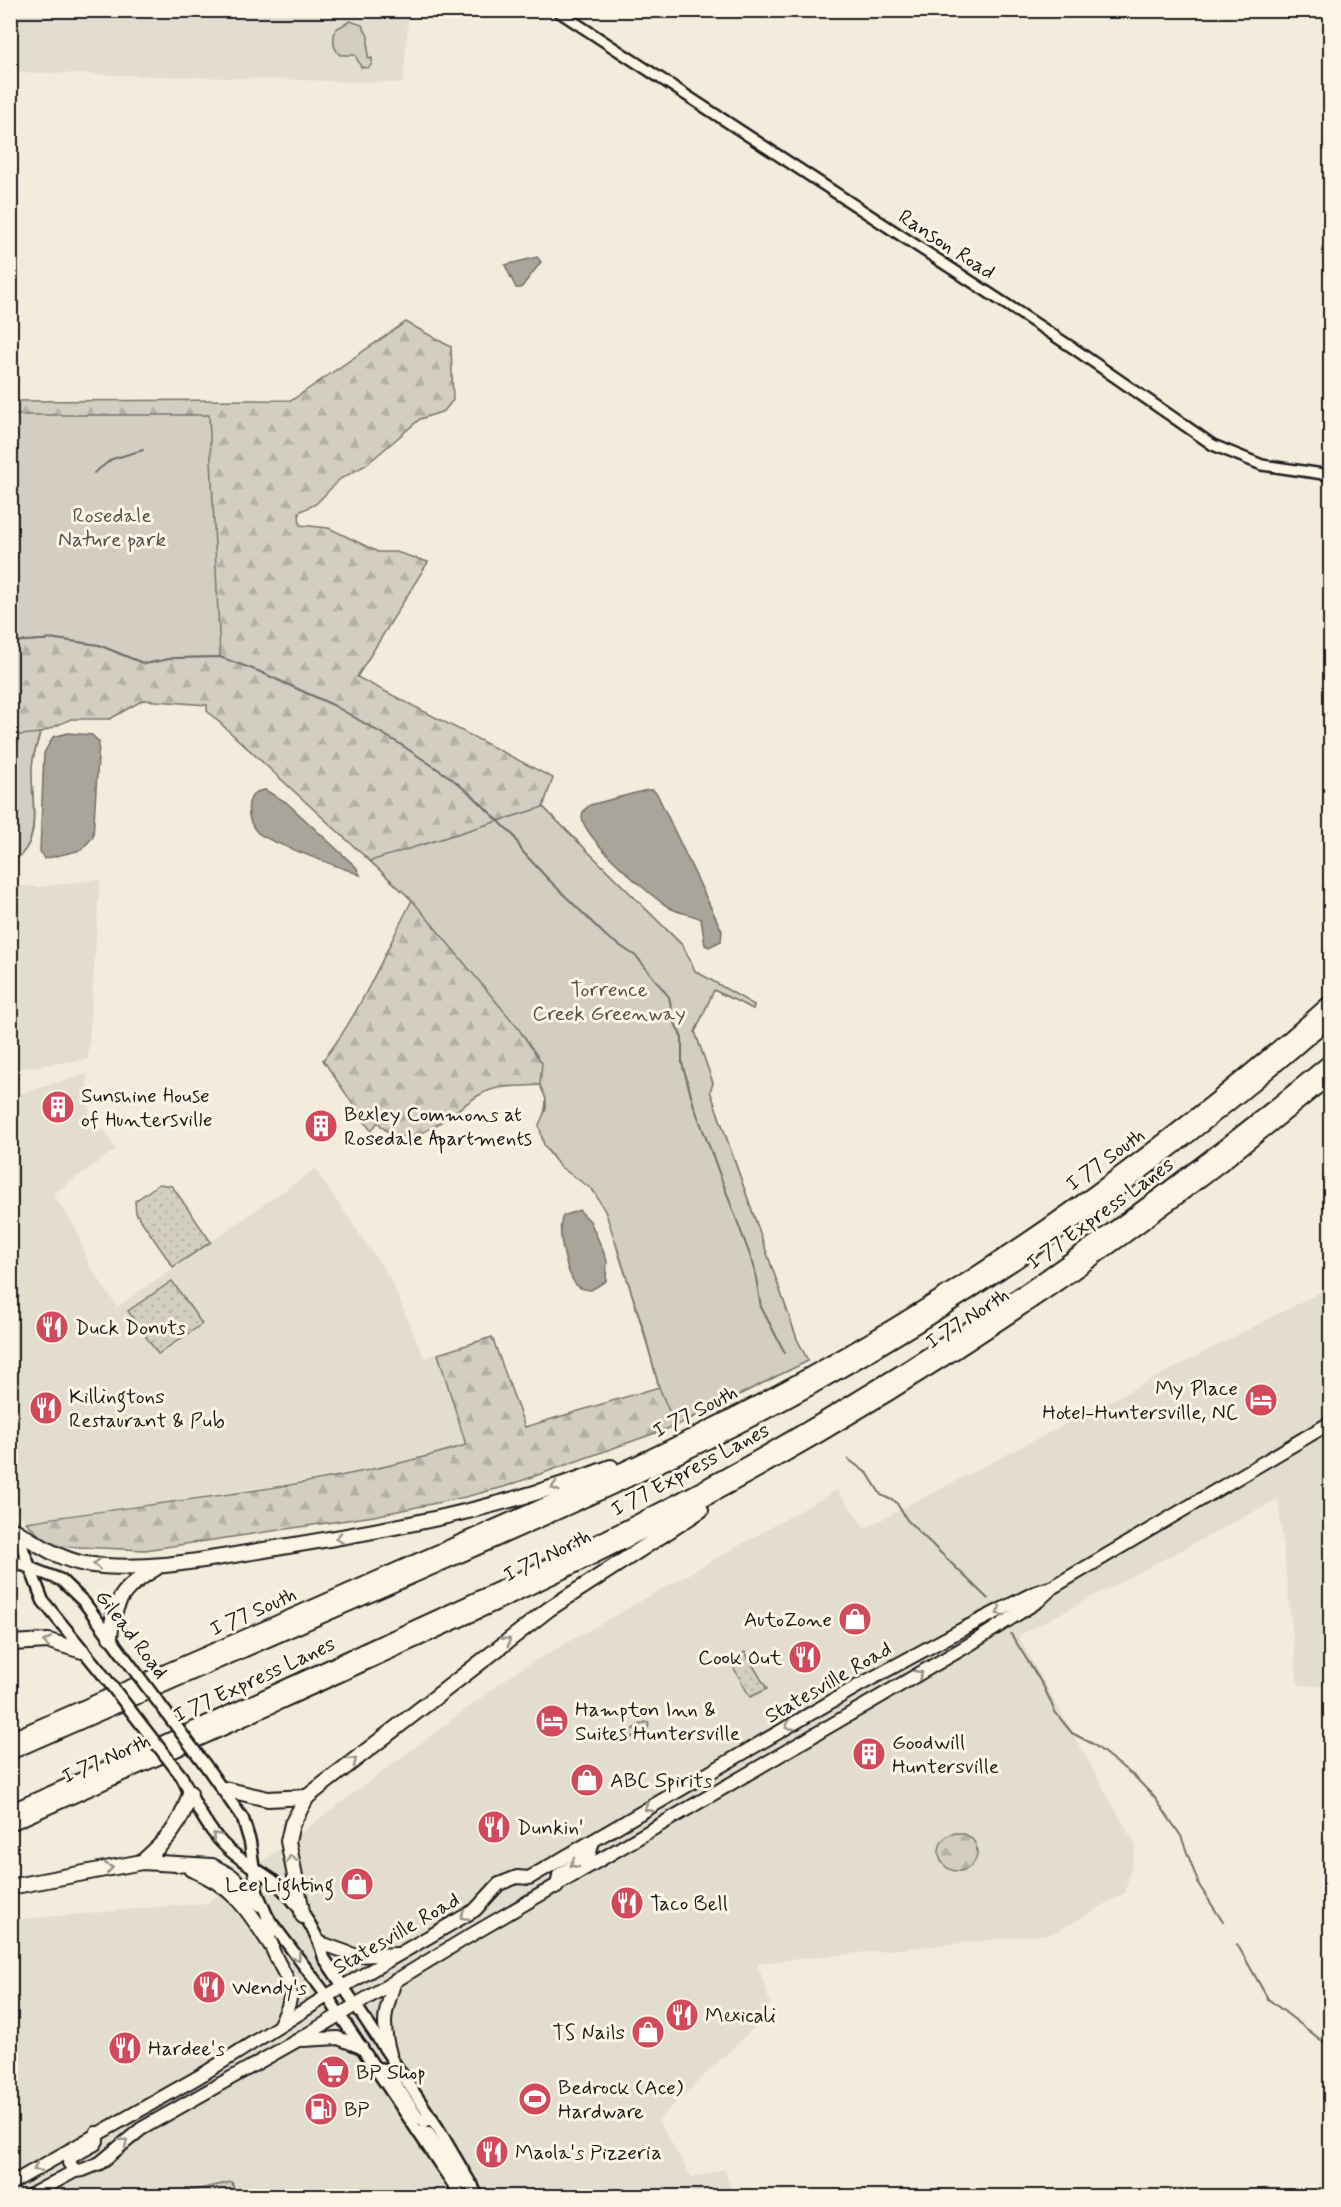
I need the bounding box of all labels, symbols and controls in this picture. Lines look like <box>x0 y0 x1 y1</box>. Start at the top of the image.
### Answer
street label: Ranson Road <box>893 203 1000 287</box>
park label: Rosedale Nature park <box>58 502 166 554</box>
park label: Torrence Creek Greenway <box>532 976 686 1028</box>
place label: Sunshine House of Huntersville <box>81 1082 213 1134</box>
building icon: Sunshine House of Huntersville <box>40 1089 76 1125</box>
place label: Bexley Commons at Rosedale Apartments <box>344 1101 532 1154</box>
building icon: Bexley Commons at Rosedale Apartments <box>303 1108 339 1144</box>
street label: I 77 South <box>1060 1122 1151 1198</box>
street label: I 77 Express Lanes <box>1021 1151 1180 1277</box>
street label: I 77 North <box>920 1281 1015 1356</box>
restaurant icon: Duck Donuts <box>34 1309 70 1345</box>
place label: Duck Donuts <box>75 1314 186 1342</box>
place label: My Place Hotel-Huntersville, NC <box>1042 1375 1238 1427</box>
street label: I 77 South <box>648 1379 743 1445</box>
hotel icon: My Place Hotel-Huntersville, NC <box>1243 1382 1279 1418</box>
place label: Killingtons Restaurant & Pub <box>69 1383 225 1435</box>
restaurant icon: Killingtons Restaurant & Pub <box>28 1390 64 1426</box>
street label: I 77 Express Lanes <box>606 1416 775 1523</box>
one-way arrow <box>550 1480 561 1493</box>
street label: I 77 North <box>499 1523 596 1589</box>
one-way arrow <box>334 1531 344 1544</box>
one-way arrow <box>93 1558 102 1571</box>
street label: I 77 South <box>206 1581 301 1643</box>
street label: Gilead Road <box>88 1584 174 1685</box>
shop icon: AutoZone <box>837 1601 873 1637</box>
one-way arrow <box>996 1604 1007 1616</box>
place label: AutoZone <box>744 1606 832 1634</box>
street label: I 77 Express Lanes <box>169 1630 340 1730</box>
street label: Statesville Road <box>760 1635 897 1730</box>
one-way arrow <box>42 1636 52 1649</box>
one-way arrow <box>500 1637 511 1648</box>
restaurant icon: Cook Out <box>787 1639 823 1675</box>
place label: Cook Out <box>698 1644 783 1672</box>
one-way arrow <box>913 1670 923 1682</box>
place label: Hampton Inn & Suites Huntersville <box>575 1696 740 1748</box>
hotel icon: Hampton Inn & Suites Huntersville <box>534 1703 570 1739</box>
one-way arrow <box>785 1719 795 1730</box>
street label: I 77 North <box>58 1727 155 1791</box>
place label: Goodwill Huntersville <box>892 1729 999 1781</box>
building icon: Goodwill Huntersville <box>851 1736 887 1772</box>
one-way arrow <box>346 1758 357 1769</box>
shop icon: ABC Spirits <box>569 1762 605 1798</box>
place label: ABC Spirits <box>610 1767 712 1795</box>
one-way arrow <box>644 1801 654 1813</box>
restaurant icon: Dunkin' <box>476 1809 512 1845</box>
place label: Dunkin' <box>517 1814 584 1842</box>
one-way arrow <box>213 1832 224 1843</box>
one-way arrow <box>286 1854 299 1864</box>
one-way arrow <box>570 1857 581 1869</box>
one-way arrow <box>103 1862 113 1875</box>
shop icon: Lee Lighting <box>339 1866 375 1902</box>
place label: Lee Lighting <box>225 1871 334 1901</box>
restaurant icon: Taco Bell <box>609 1885 645 1921</box>
street label: Statesville Road <box>328 1886 465 1981</box>
place label: Taco Bell <box>650 1890 728 1918</box>
one-way arrow <box>460 1909 470 1920</box>
one-way arrow <box>290 1950 301 1961</box>
restaurant icon: Wendy's <box>191 1969 227 2005</box>
place label: Wendy's <box>232 1974 307 2002</box>
restaurant icon: Mexicali <box>664 1997 700 2033</box>
place label: Mexicali <box>705 2002 776 2030</box>
shop icon: TS Nails <box>630 2014 666 2050</box>
place label: TS Nails <box>553 2019 625 2047</box>
restaurant icon: Hardee's <box>107 2030 143 2066</box>
place label: Hardee's <box>148 2035 225 2063</box>
supermarket icon: BP Shop <box>315 2054 351 2090</box>
place label: BP Shop <box>356 2059 426 2087</box>
place label: Bedrock (Ace) Hardware <box>558 2074 684 2126</box>
sports icon: Bedrock (Ace) Hardware <box>517 2081 553 2117</box>
fuel station icon: BP <box>303 2091 339 2127</box>
place label: BP <box>344 2096 369 2124</box>
restaurant icon: Maola's Pizzeria <box>474 2134 510 2170</box>
one-way arrow <box>117 2139 128 2150</box>
place label: Maola's Pizzeria <box>515 2139 662 2167</box>
one-way arrow <box>33 2161 43 2172</box>

